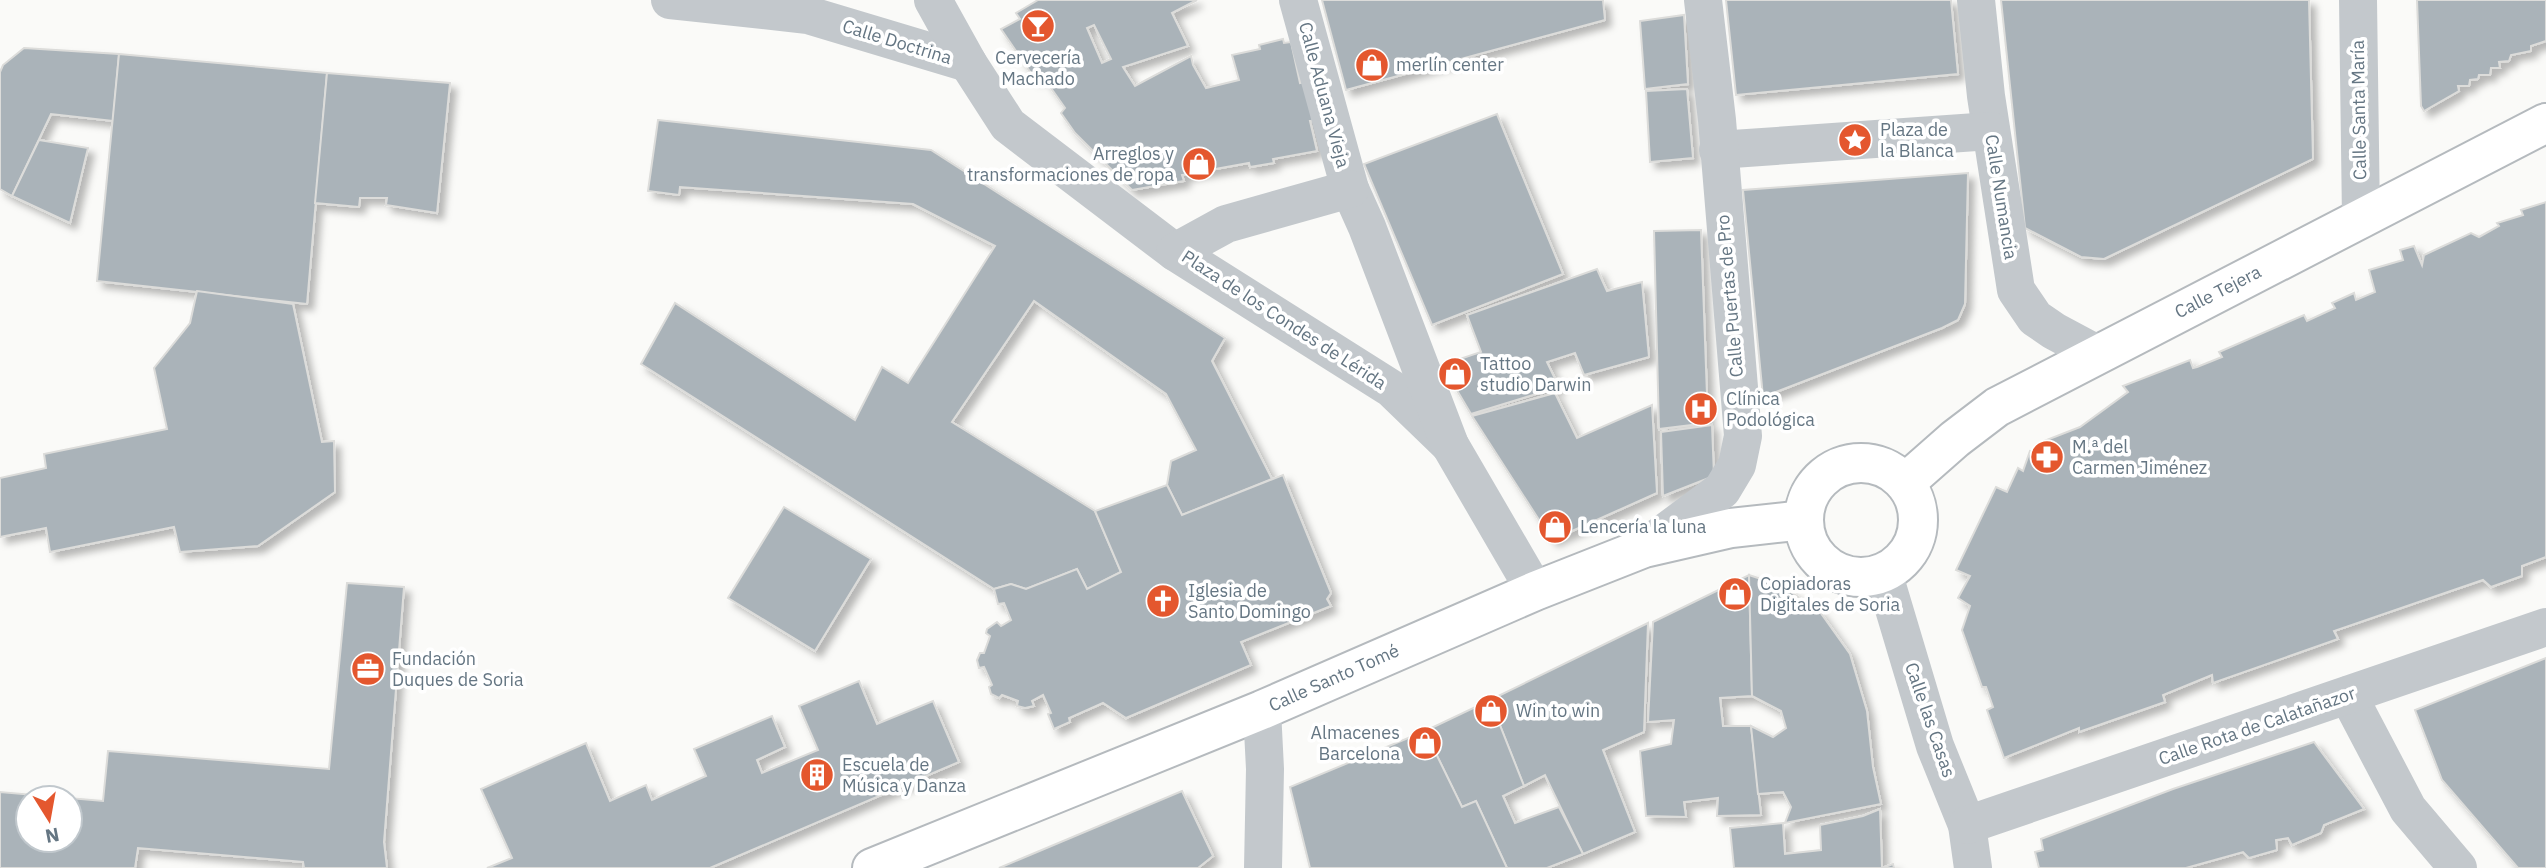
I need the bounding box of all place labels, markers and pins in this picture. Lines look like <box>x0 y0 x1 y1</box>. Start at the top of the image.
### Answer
bar icon: Cervecería Machado <box>1019 7 1057 45</box>
place label: Cervecería Machado <box>995 46 1081 90</box>
shop icon: merlín center <box>1353 46 1391 84</box>
place label: merlín center <box>1396 53 1504 76</box>
place label: Plaza de la Blanca <box>1880 118 1954 162</box>
place icon: Plaza de la Blanca <box>1836 121 1874 159</box>
place label: Arreglos y transformaciones de ropa <box>967 142 1174 186</box>
shop icon: Arreglos y transformaciones de ropa <box>1180 145 1218 183</box>
place label: Tattoo studio Darwin <box>1480 352 1591 396</box>
shop icon: Tattoo studio Darwin <box>1436 355 1474 393</box>
place label: Clínica Podológica <box>1726 387 1815 431</box>
hospital icon: Clínica Podológica <box>1682 390 1720 428</box>
place label: M.ª del Carmen Jiménez <box>2072 435 2207 479</box>
pharmacy icon: M.ª del Carmen Jiménez <box>2028 438 2066 476</box>
shop icon: Lencería la luna <box>1536 508 1574 546</box>
place label: Lencería la luna <box>1580 515 1707 538</box>
place label: Copiadoras Digitales de Soria <box>1760 572 1901 616</box>
shop icon: Copiadoras Digitales de Soria <box>1716 575 1754 613</box>
place label: Iglesia de Santo Domingo <box>1188 579 1311 623</box>
church icon: Iglesia de Santo Domingo <box>1144 582 1182 620</box>
place label: Fundación Duques de Soria <box>392 647 524 691</box>
office icon: Fundación Duques de Soria <box>349 650 387 688</box>
shop icon: Win to win <box>1472 692 1510 730</box>
place label: Win to win <box>1516 699 1600 722</box>
place label: Almacenes Barcelona <box>1311 721 1400 765</box>
shop icon: Almacenes Barcelona <box>1406 724 1444 762</box>
place label: Escuela de Música y Danza <box>842 753 967 797</box>
building icon: Escuela de Música y Danza <box>798 756 836 794</box>

